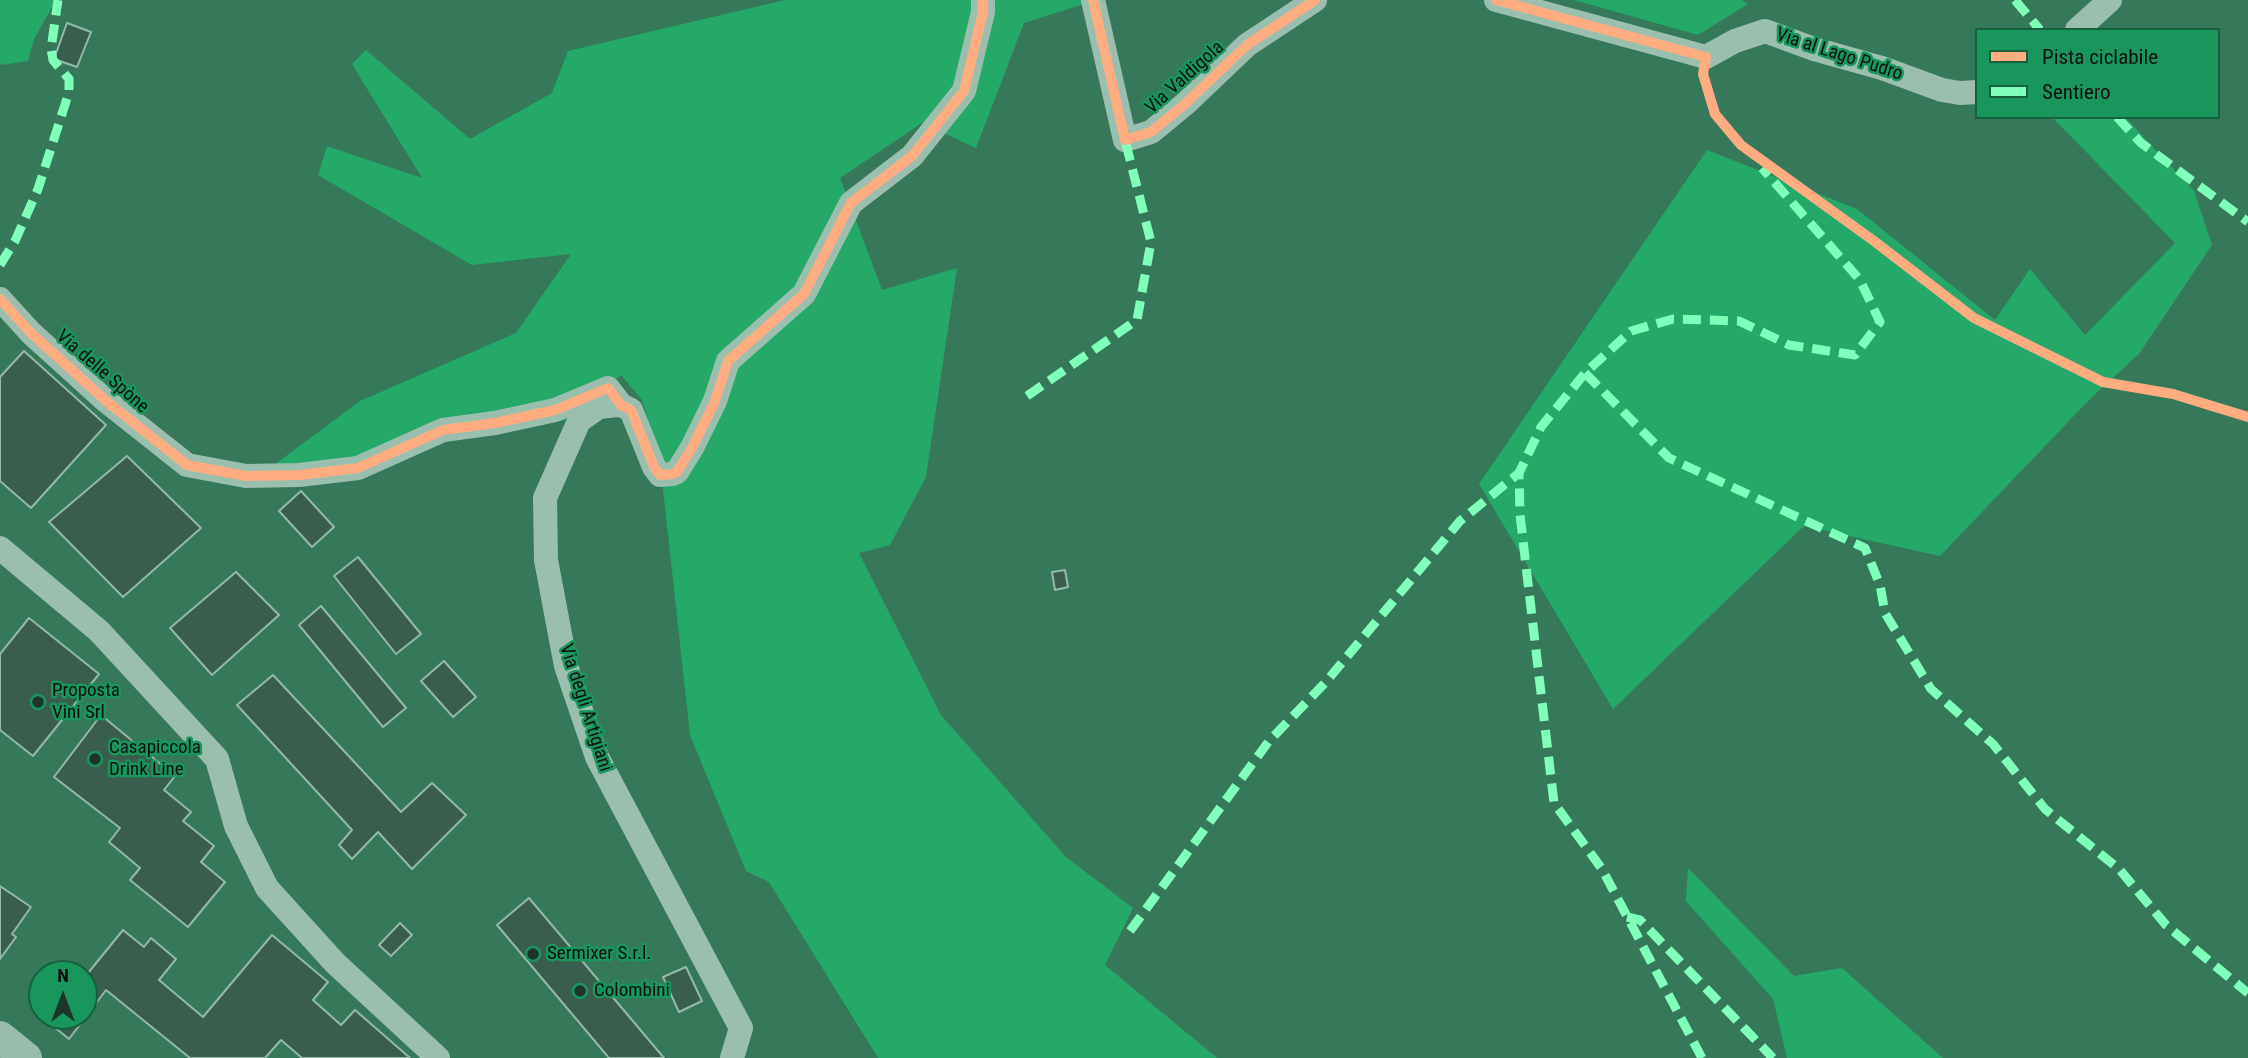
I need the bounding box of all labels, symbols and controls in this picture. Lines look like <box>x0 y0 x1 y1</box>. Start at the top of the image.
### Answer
street label: Via al Lago Pudro <box>1773 24 1905 86</box>
legend <box>1975 28 2220 119</box>
street label: Via Valdigola <box>1141 37 1229 119</box>
text: Pista ciclabile <box>2042 45 2158 69</box>
text: Sentiero <box>2042 80 2111 104</box>
street label: Via delle Spòne <box>51 325 153 419</box>
street label: Via degli Artigiani <box>554 641 616 775</box>
place label: Proposta Vini Srl <box>52 680 120 724</box>
marker: Proposta Vini Srl <box>30 694 46 710</box>
place label: Casapiccola Drink Line <box>109 737 201 781</box>
marker: Casapiccola Drink Line <box>87 751 103 767</box>
place label: Sermixer S.r.l. <box>547 943 651 965</box>
marker: Sermixer S.r.l. <box>525 946 541 962</box>
north arrow <box>28 960 98 1030</box>
text: N <box>57 964 69 987</box>
place label: Colombini <box>594 980 670 1002</box>
marker: Colombini <box>572 983 588 999</box>

